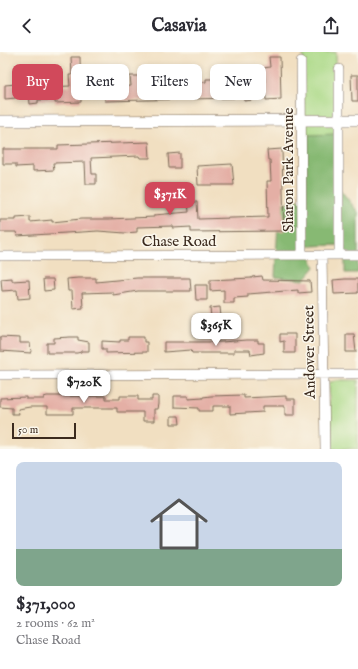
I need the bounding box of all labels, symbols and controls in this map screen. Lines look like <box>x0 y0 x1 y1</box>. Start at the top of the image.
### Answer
icon: back <box>16 15 38 37</box>
text: Casavia <box>151 15 207 38</box>
icon: share <box>320 15 342 37</box>
chip: Buy <box>12 64 63 100</box>
chip: Rent <box>71 64 129 100</box>
chip: Filters <box>137 64 202 100</box>
chip: New <box>210 64 266 100</box>
street label: Sharon Park Avenue <box>279 108 298 232</box>
pin: $371K <box>142 182 198 216</box>
text: $371K <box>154 186 186 203</box>
street label: Chase Road <box>142 232 217 251</box>
street label: Andover Street <box>299 305 320 400</box>
pin: $365K <box>188 313 244 347</box>
text: $365K <box>200 317 232 334</box>
pin: $720K <box>56 370 112 404</box>
text: $720K <box>66 374 102 391</box>
scale bar <box>12 421 76 440</box>
text: 50 m <box>18 423 38 437</box>
icon: home <box>143 488 215 560</box>
text: $371,000 <box>16 594 76 615</box>
text: 2 rooms · 62 m² <box>16 615 95 632</box>
text: Chase Road <box>16 632 81 649</box>

